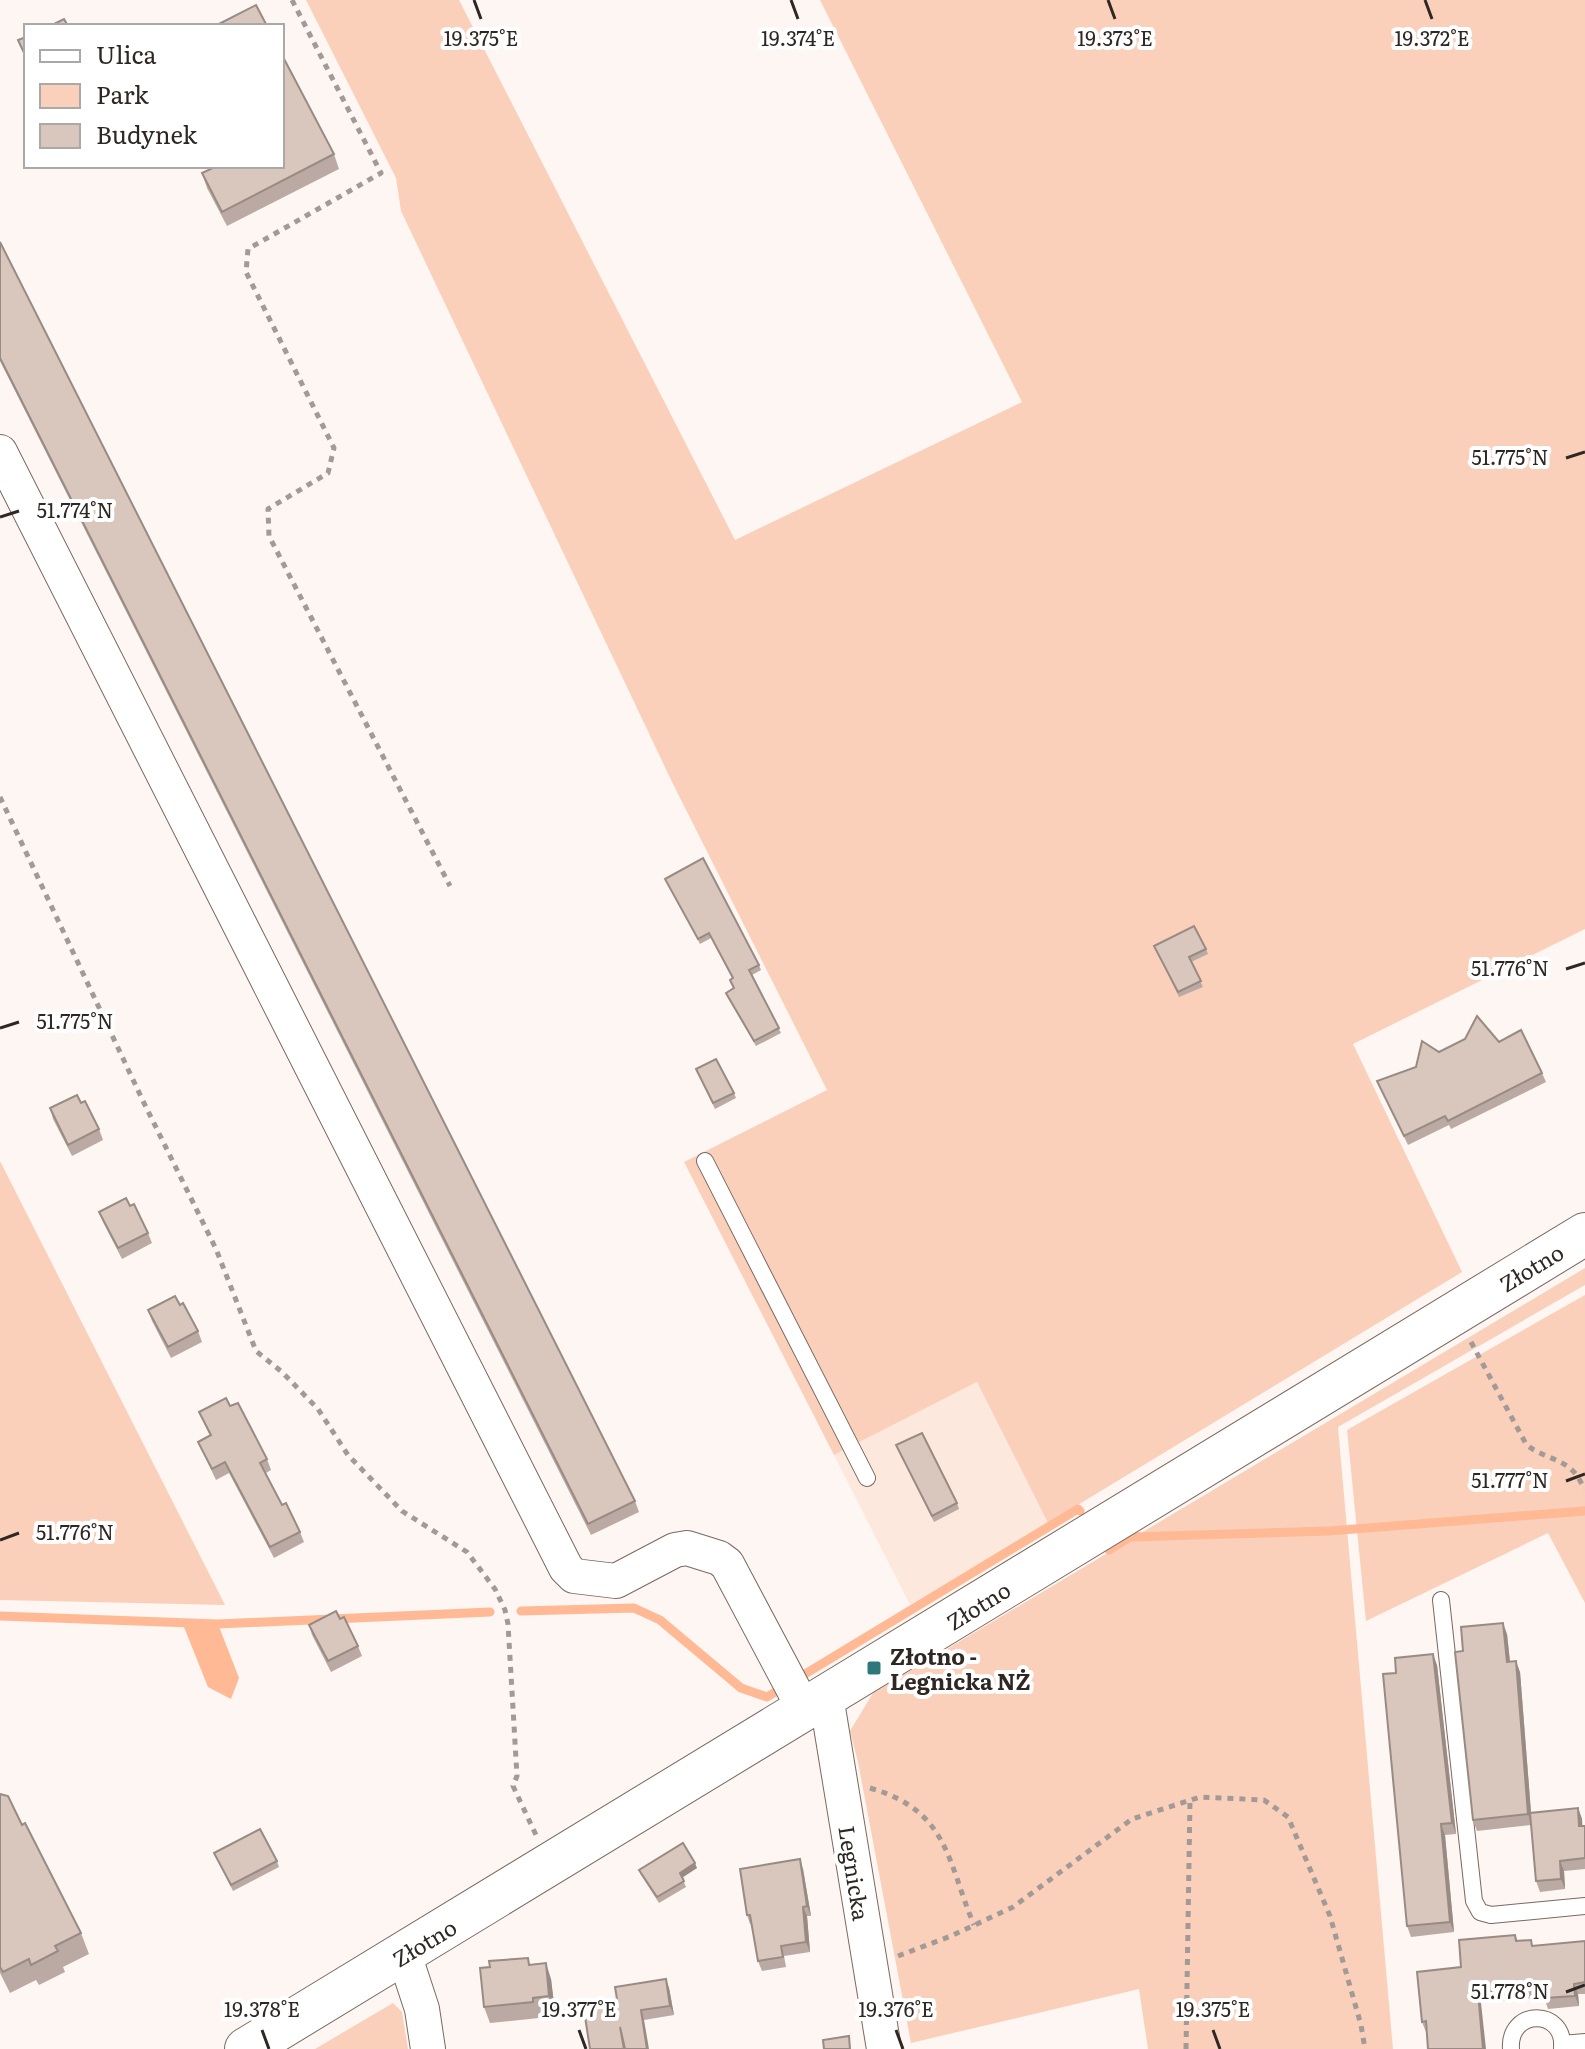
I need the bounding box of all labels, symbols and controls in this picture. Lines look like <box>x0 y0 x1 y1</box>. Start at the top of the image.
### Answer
text: 19.375°E <box>444 22 518 52</box>
text: 19.374°E <box>761 22 835 52</box>
text: 19.373°E <box>1077 22 1153 52</box>
text: 19.372°E <box>1394 22 1470 52</box>
legend <box>24 24 284 168</box>
text: Ulica <box>96 36 156 71</box>
text: Park <box>96 76 149 111</box>
text: Budynek <box>96 116 198 151</box>
text: 51.775°N <box>1472 441 1548 471</box>
text: 51.774°N <box>37 494 113 524</box>
text: 51.776°N <box>1471 952 1549 982</box>
text: 51.775°N <box>37 1005 113 1035</box>
street label: Złotno <box>1492 1235 1570 1299</box>
text: 51.777°N <box>1471 1464 1549 1494</box>
text: 51.776°N <box>36 1516 114 1546</box>
street label: Złotno <box>940 1572 1016 1638</box>
place label: Złotno - Legnicka NŻ <box>890 1639 1031 1697</box>
marker: Złotno - Legnicka NŻ <box>865 1659 883 1677</box>
street label: Legnicka <box>831 1823 879 1923</box>
street label: Złotno <box>385 1910 463 1974</box>
text: 51.778°N <box>1471 1975 1549 2005</box>
text: 19.378°E <box>224 1993 300 2023</box>
text: 19.377°E <box>541 1993 617 2023</box>
text: 19.376°E <box>858 1993 934 2023</box>
text: 19.375°E <box>1176 1993 1250 2023</box>

